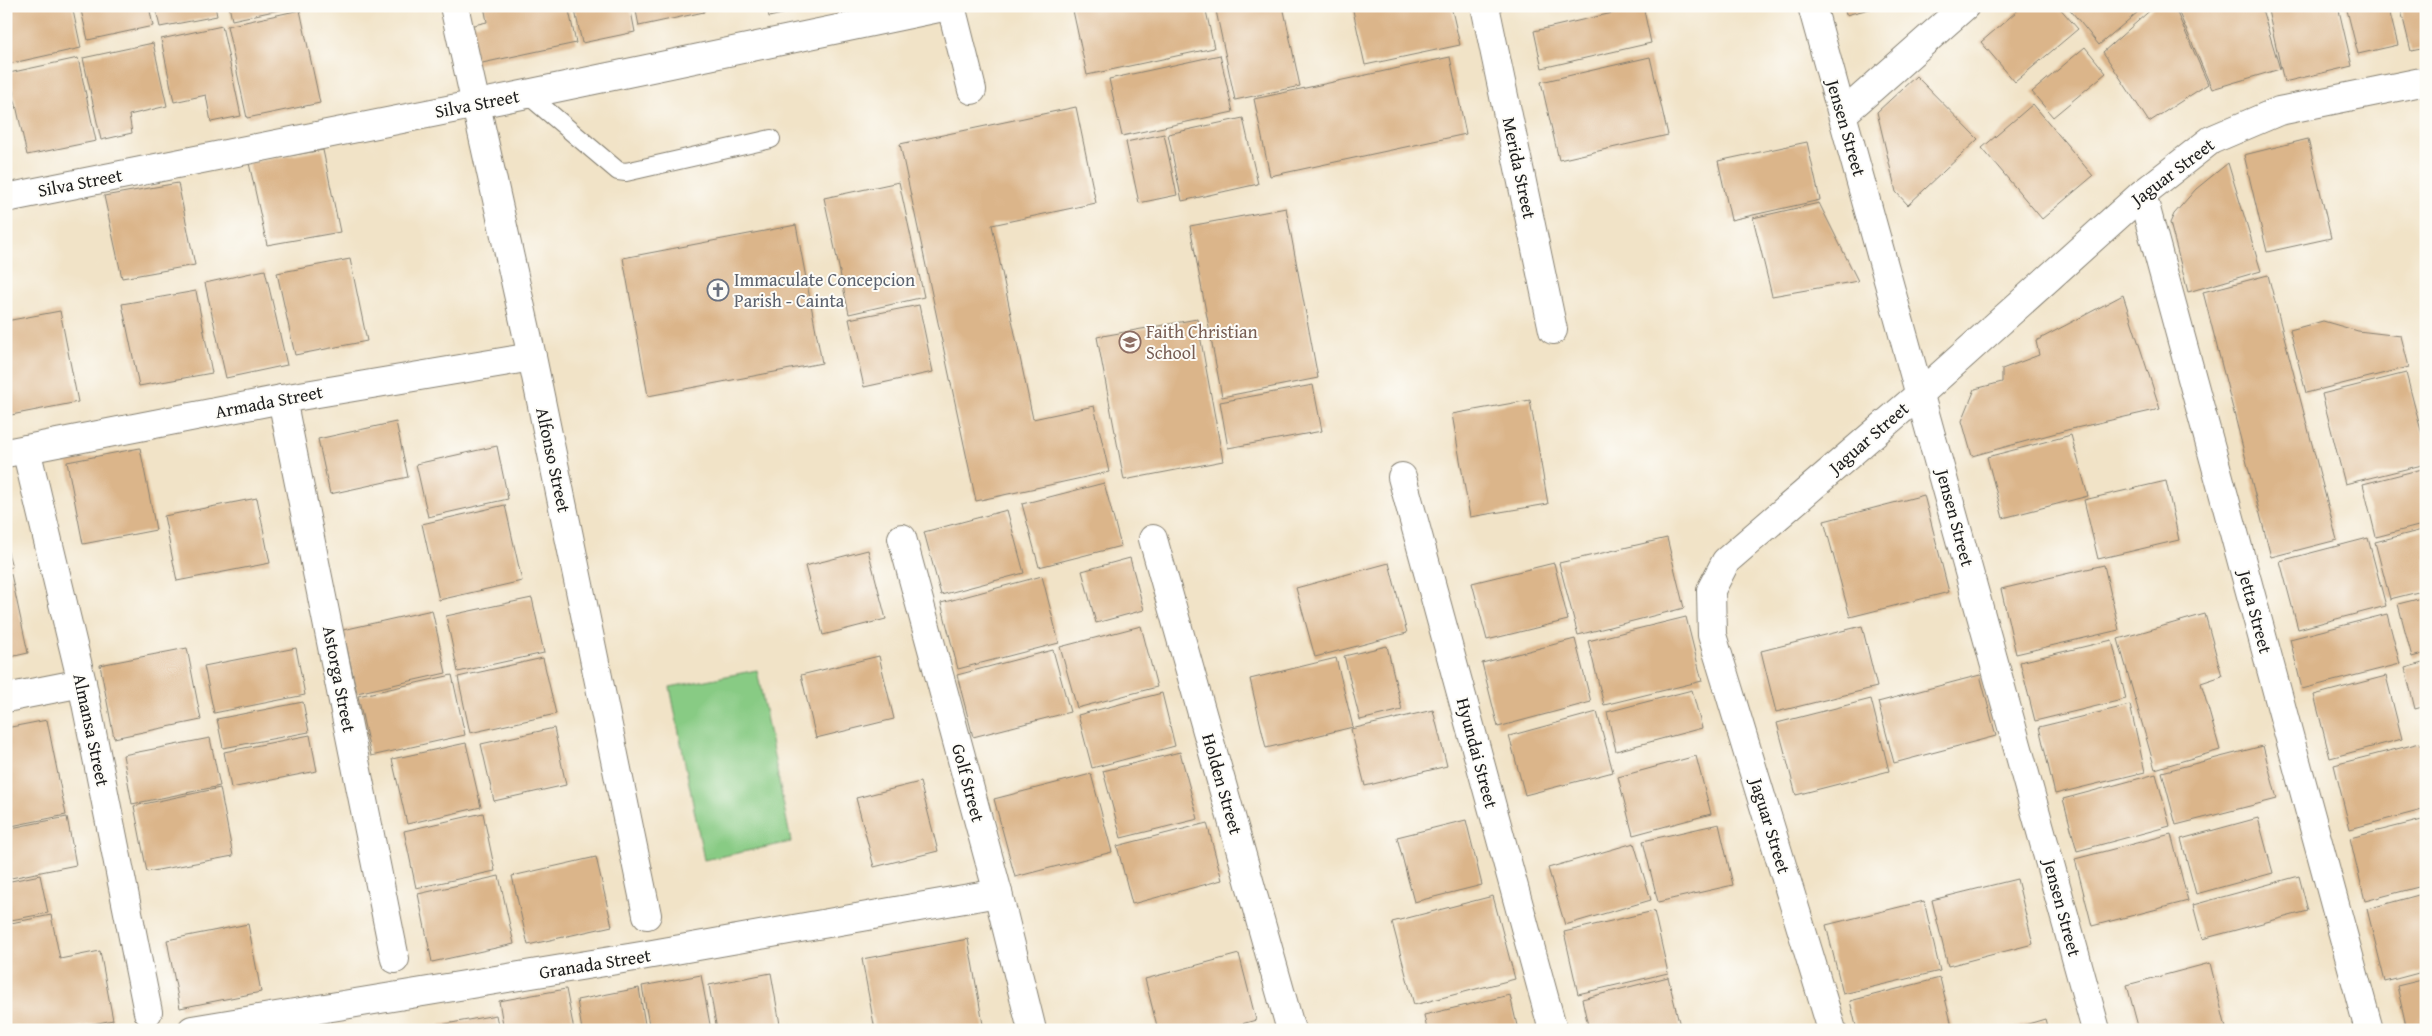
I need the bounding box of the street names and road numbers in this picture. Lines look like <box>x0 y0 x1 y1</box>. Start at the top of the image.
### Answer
street label: Jensen Street <box>1819 74 1873 180</box>
street label: Silva Street <box>432 82 522 125</box>
street label: Merida Street <box>1496 115 1544 222</box>
street label: Jaguar Street <box>2124 131 2221 213</box>
street label: Silva Street <box>35 161 125 204</box>
street label: Armada Street <box>213 378 326 425</box>
street label: Jaguar Street <box>1821 395 1915 481</box>
street label: Alfonso Street <box>529 405 578 516</box>
street label: Jensen Street <box>1929 464 1982 570</box>
street label: Jetta Street <box>2231 565 2280 657</box>
street label: Astorga Street <box>316 623 363 735</box>
street label: Almansa Street <box>66 671 117 789</box>
street label: Hyundai Street <box>1450 695 1505 812</box>
street label: Holden Street <box>1195 730 1250 838</box>
street label: Golf Street <box>945 741 992 826</box>
street label: Jaguar Street <box>1743 773 1798 877</box>
street label: Jensen Street <box>2036 854 2089 960</box>
street label: Granada Street <box>537 941 653 986</box>

